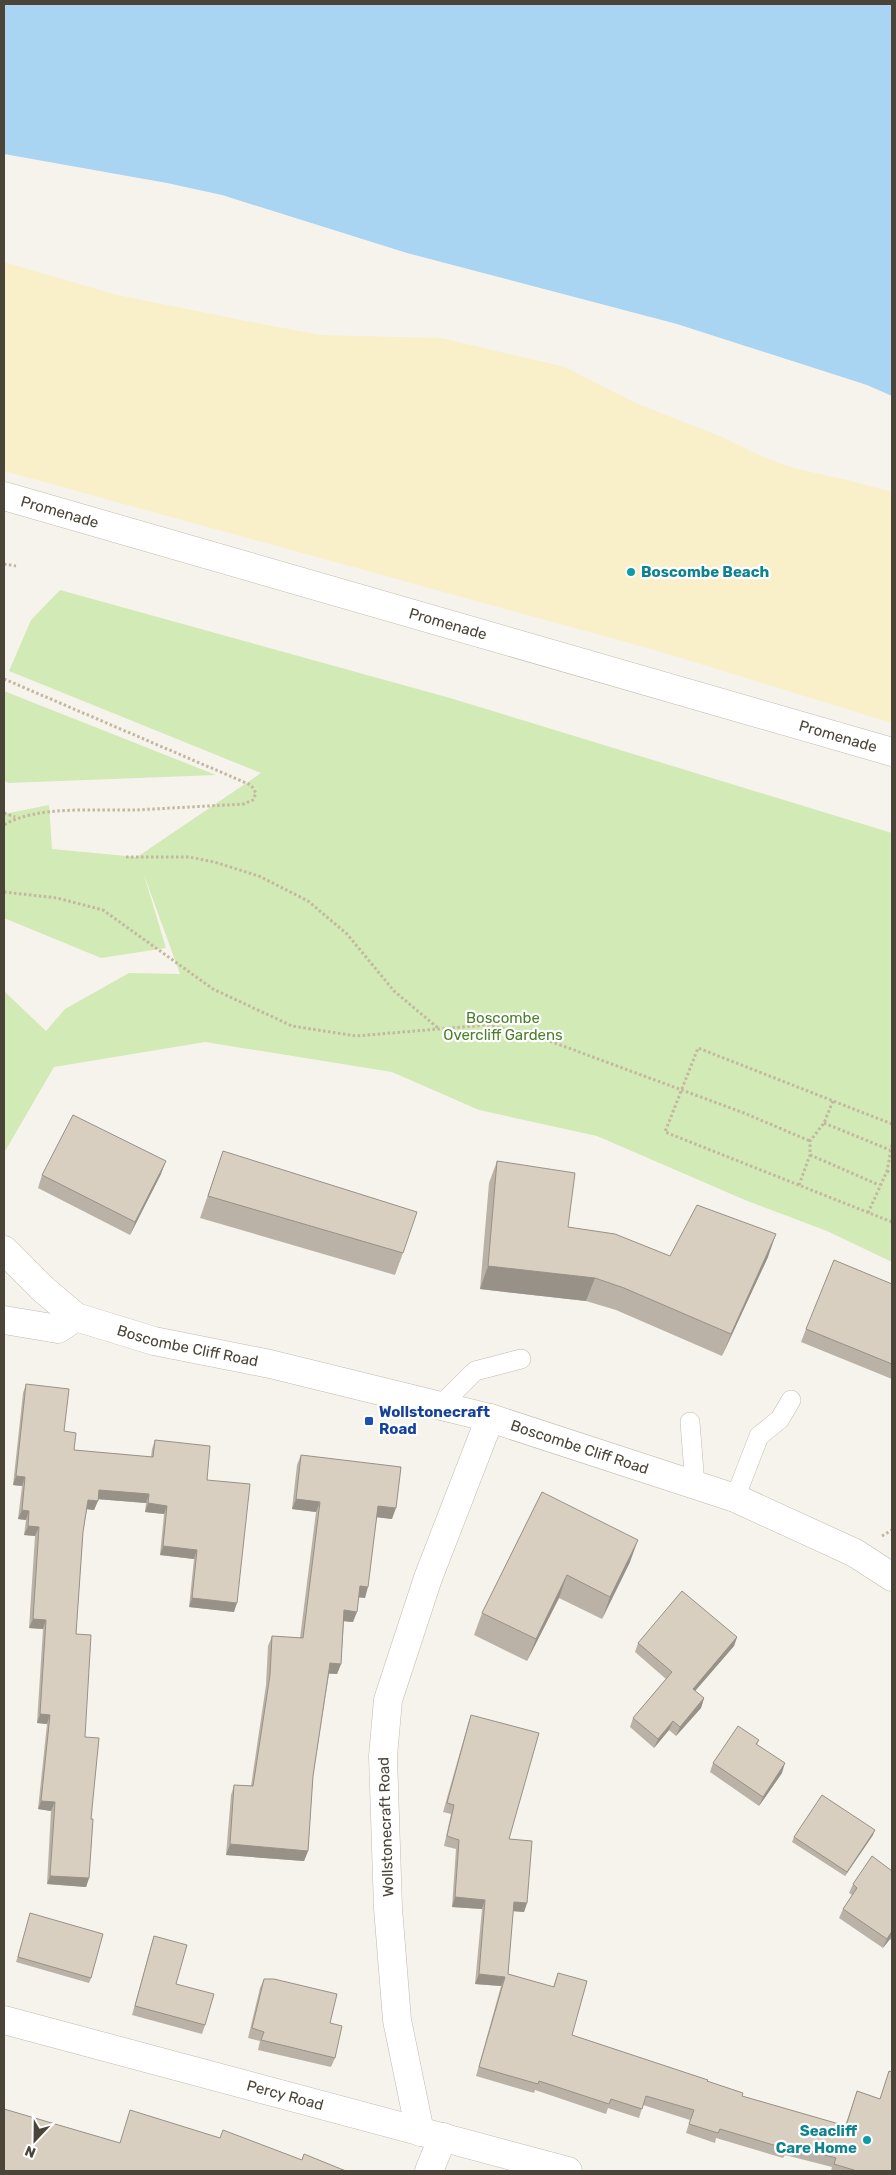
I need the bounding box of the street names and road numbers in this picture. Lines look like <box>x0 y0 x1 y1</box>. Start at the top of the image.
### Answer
street label: Promenade <box>19 492 101 532</box>
street label: Promenade <box>407 604 489 644</box>
street label: Promenade <box>797 717 879 756</box>
street label: Boscombe Cliff Road <box>115 1321 260 1370</box>
street label: Boscombe Cliff Road <box>508 1416 651 1478</box>
street label: Wollstonecraft Road <box>375 1757 397 1897</box>
street label: Percy Road <box>245 2076 325 2114</box>

